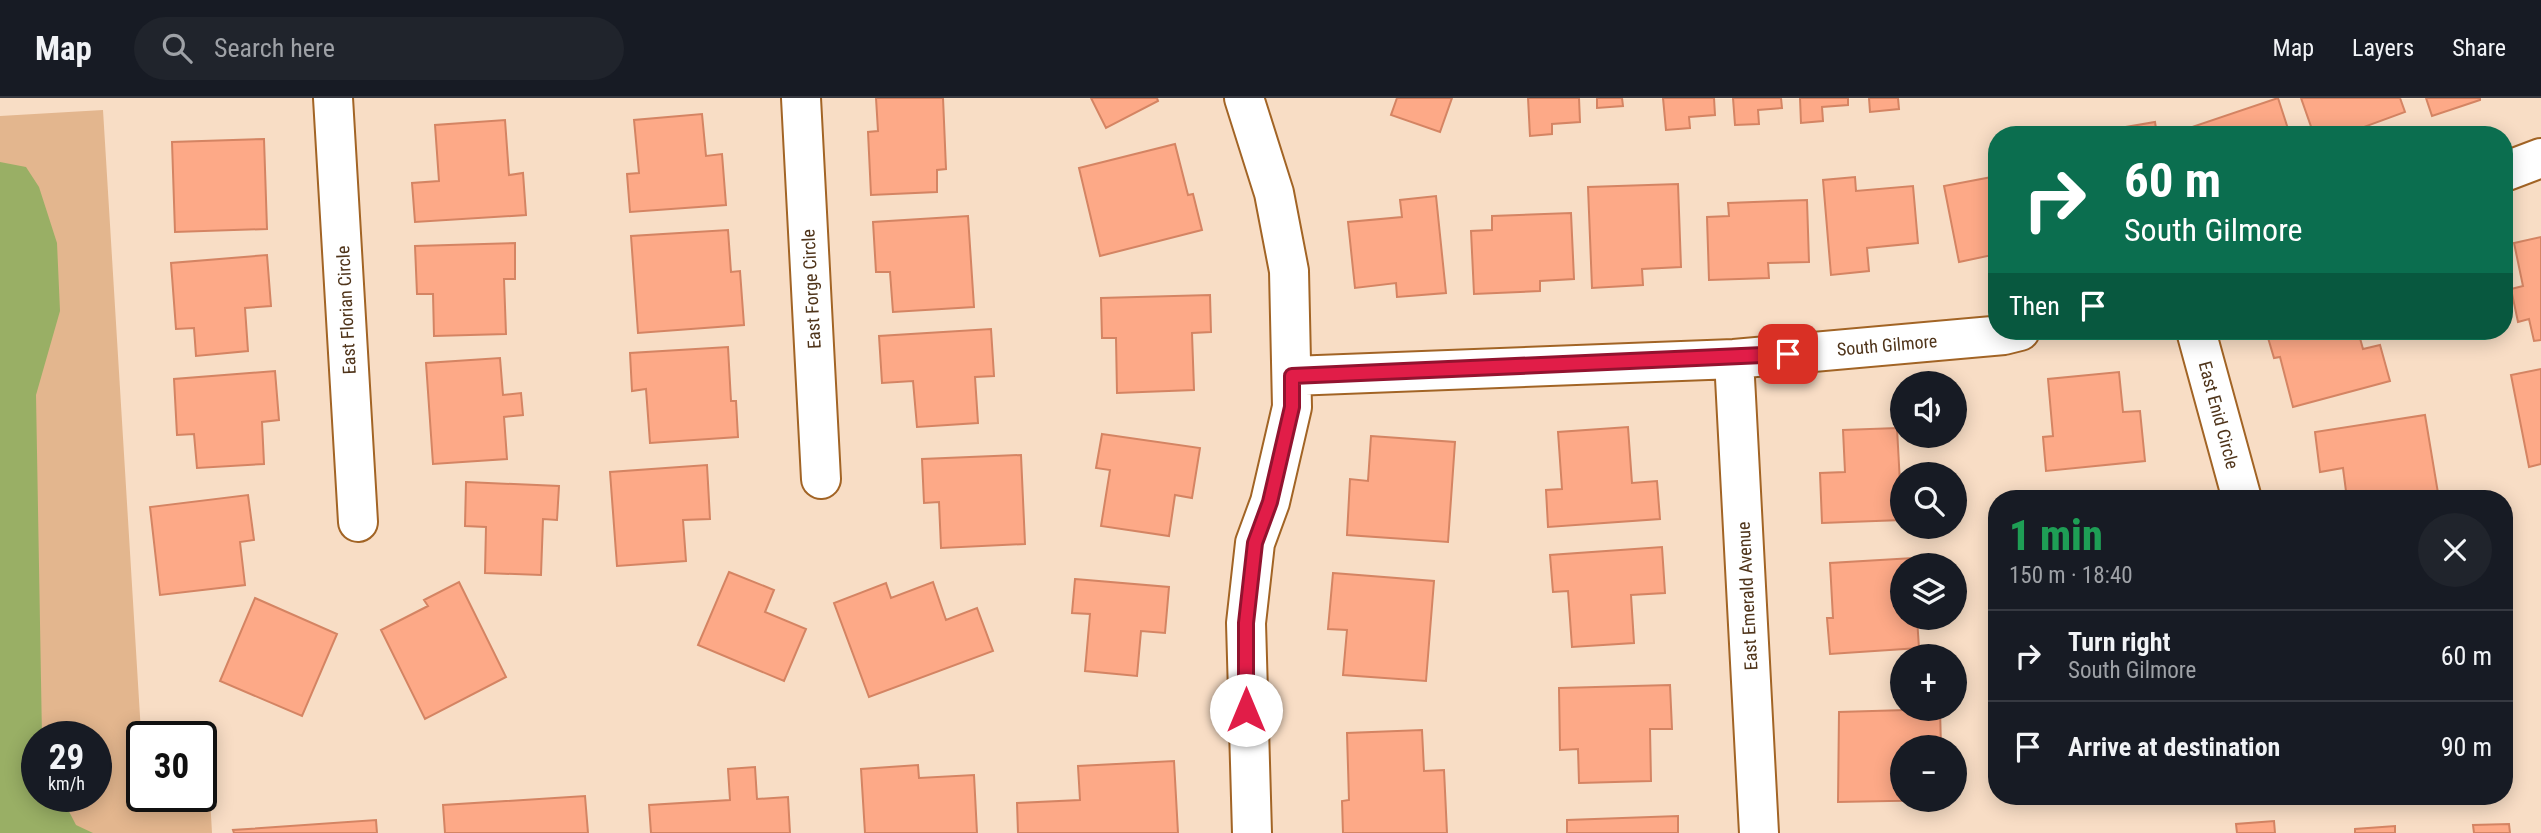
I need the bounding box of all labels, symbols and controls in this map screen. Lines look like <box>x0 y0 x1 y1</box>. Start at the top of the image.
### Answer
search box <box>134 17 624 80</box>
text: Map <box>35 29 92 68</box>
icon: search <box>158 29 196 67</box>
text: Search here <box>214 33 335 63</box>
text: Map <box>2273 34 2314 62</box>
text: Layers <box>2352 34 2414 62</box>
text: Share <box>2452 34 2506 62</box>
text: 60 m <box>2124 152 2221 209</box>
icon: right <box>2009 154 2100 245</box>
text: South Gilmore <box>2124 211 2303 249</box>
street label: East Forge Circle <box>797 229 825 349</box>
street label: East Florian Circle <box>332 245 360 375</box>
icon: arrive <box>2074 287 2112 325</box>
text: Then <box>2009 291 2060 321</box>
pin <box>1758 324 1818 384</box>
street label: South Gilmore <box>1836 330 1938 360</box>
icon: arrive <box>1769 335 1807 373</box>
street label: East Enid Circle <box>2195 359 2243 471</box>
map controls <box>1890 371 1967 812</box>
button: sound <box>1890 371 1967 448</box>
button: search <box>1890 462 1967 539</box>
text: 1 min <box>2009 511 2103 560</box>
button: close <box>2418 513 2492 587</box>
street label: East Emerald Avenue <box>1733 521 1761 671</box>
button: layers <box>1890 553 1967 630</box>
text: 150 m · 18:40 <box>2009 562 2133 589</box>
text: Turn right <box>2068 627 2170 657</box>
icon: right <box>2009 637 2047 675</box>
text: 60 m <box>2441 641 2492 671</box>
button: + <box>1890 644 1967 721</box>
text: South Gilmore <box>2068 657 2196 684</box>
position arrow <box>1209 673 1283 747</box>
speed limit sign: 30 <box>126 721 217 812</box>
icon: arrive <box>2009 728 2047 766</box>
text: Arrive at destination <box>2068 732 2280 762</box>
text: 90 m <box>2441 732 2492 762</box>
button: − <box>1890 735 1967 812</box>
text: 29 <box>49 737 84 778</box>
text: km/h <box>48 773 85 794</box>

